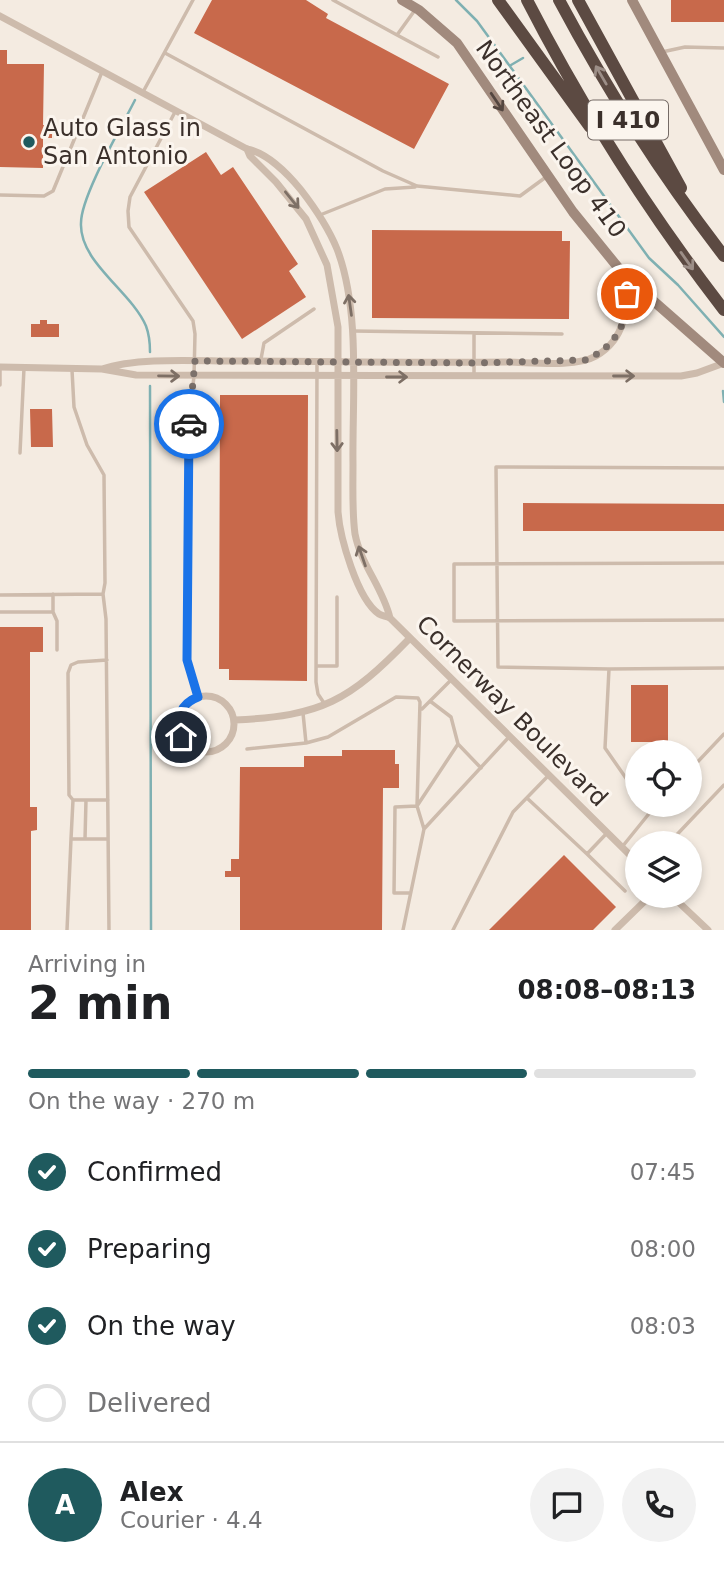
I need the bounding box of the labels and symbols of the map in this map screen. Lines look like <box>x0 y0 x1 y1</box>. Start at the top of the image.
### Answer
street label: Northeast Loop 410 <box>470 35 632 243</box>
one-way arrow <box>594 66 608 86</box>
one-way arrow <box>490 92 504 111</box>
road number: I 410 <box>588 100 668 140</box>
place label: Auto Glass in San Antonio <box>43 114 201 170</box>
marker: Auto Glass in San Antonio <box>21 134 37 150</box>
one-way arrow <box>284 191 299 209</box>
one-way arrow <box>679 251 694 270</box>
pin <box>597 264 657 324</box>
one-way arrow <box>343 294 356 317</box>
one-way arrow <box>157 369 180 383</box>
one-way arrow <box>612 369 635 383</box>
one-way arrow <box>385 370 408 384</box>
courier <box>154 389 224 459</box>
one-way arrow <box>330 430 344 453</box>
one-way arrow <box>355 545 367 567</box>
street label: Cornerway Boulevard <box>411 610 613 812</box>
pin <box>151 707 211 767</box>

